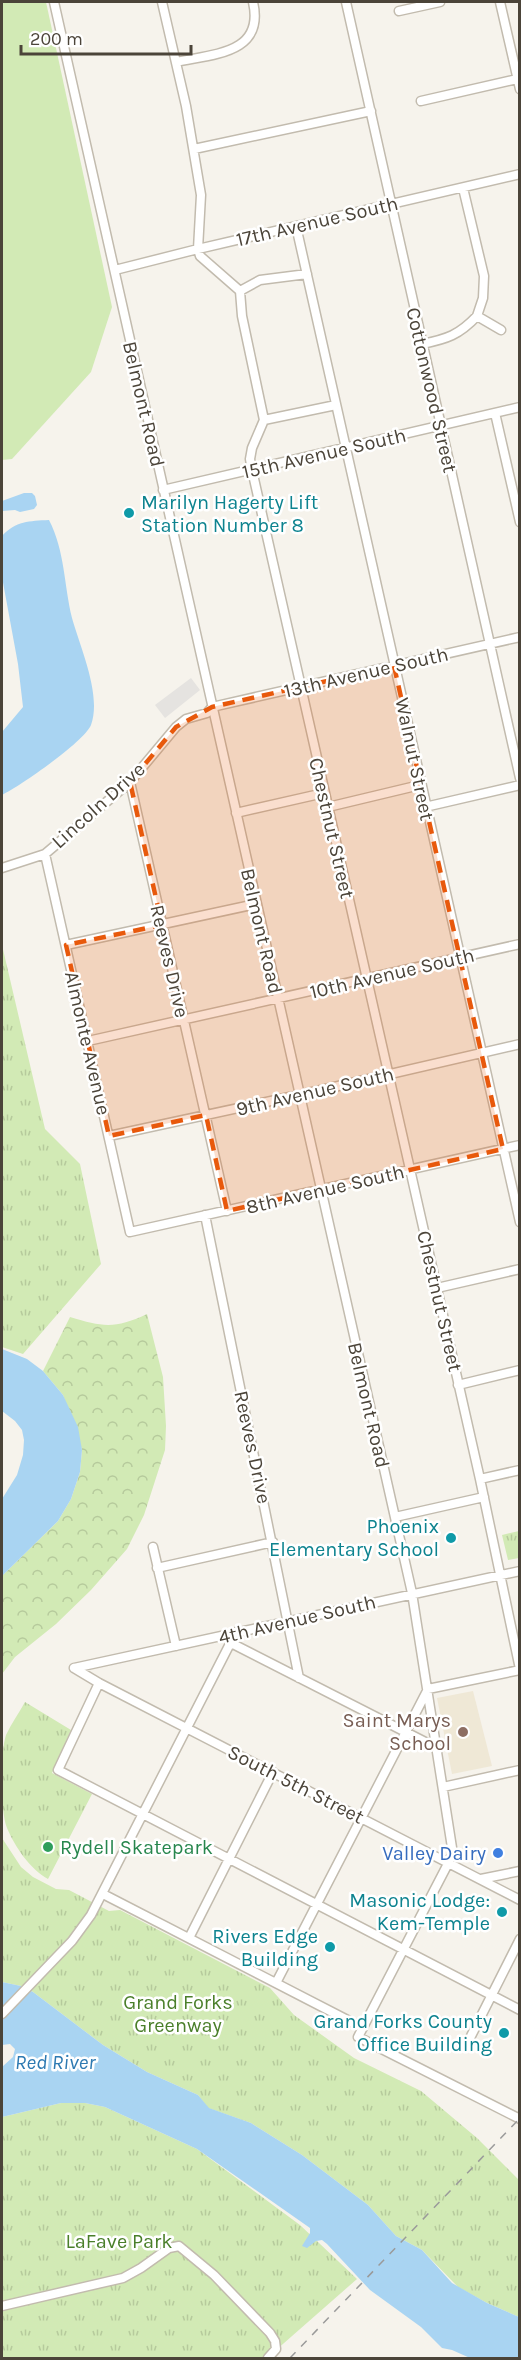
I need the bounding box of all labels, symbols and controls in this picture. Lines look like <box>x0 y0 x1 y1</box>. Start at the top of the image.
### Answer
scale bar <box>21 18 190 56</box>
text: 200 m <box>30 28 83 50</box>
street label: 17th Avenue South <box>234 192 400 251</box>
street label: Cottonwood Street <box>401 305 462 476</box>
street label: Belmont Road <box>118 339 169 469</box>
street label: 15th Avenue South <box>240 423 408 484</box>
place label: Marilyn Hagerty Lift Station Number 8 <box>141 491 319 537</box>
marker: Marilyn Hagerty Lift Station Number 8 <box>122 506 136 520</box>
street label: 13th Avenue South <box>282 642 451 703</box>
street label: Walnut Street <box>390 695 439 823</box>
street label: Chestnut Street <box>304 755 359 901</box>
street label: Lincoln Drive <box>47 757 150 853</box>
street label: Belmont Road <box>236 866 287 996</box>
street label: Reeves Drive <box>145 902 194 1020</box>
street label: 10th Avenue South <box>308 943 477 1004</box>
street label: Almonte Avenue <box>60 969 115 1117</box>
street label: 9th Avenue South <box>234 1062 396 1121</box>
street label: 8th Avenue South <box>244 1160 407 1219</box>
street label: Chestnut Street <box>412 1228 467 1374</box>
street label: Belmont Road <box>343 1340 394 1470</box>
street label: Reeves Drive <box>229 1388 276 1506</box>
place label: Phoenix Elementary School <box>269 1515 439 1561</box>
marker: Phoenix Elementary School <box>444 1531 458 1545</box>
street label: 4th Avenue South <box>216 1590 378 1649</box>
place label: Saint Marys School <box>343 1709 451 1755</box>
marker: Saint Marys School <box>456 1725 470 1739</box>
street label: South 5th Street <box>224 1740 368 1829</box>
place label: Rydell Skatepark <box>60 1836 213 1859</box>
marker: Rydell Skatepark <box>41 1840 55 1854</box>
place label: Valley Dairy <box>382 1842 486 1865</box>
marker: Valley Dairy <box>491 1846 505 1860</box>
place label: Masonic Lodge: Kem-Temple <box>349 1889 490 1935</box>
marker: Masonic Lodge: Kem-Temple <box>495 1905 509 1919</box>
place label: Rivers Edge Building <box>212 1925 318 1971</box>
marker: Rivers Edge Building <box>323 1940 337 1954</box>
park label: Grand Forks Greenway <box>123 1991 233 2037</box>
place label: Grand Forks County Office Building <box>313 2010 492 2056</box>
marker: Grand Forks County Office Building <box>497 2026 511 2040</box>
water label: Red River <box>15 2050 96 2074</box>
park label: LaFave Park <box>65 2230 173 2253</box>

